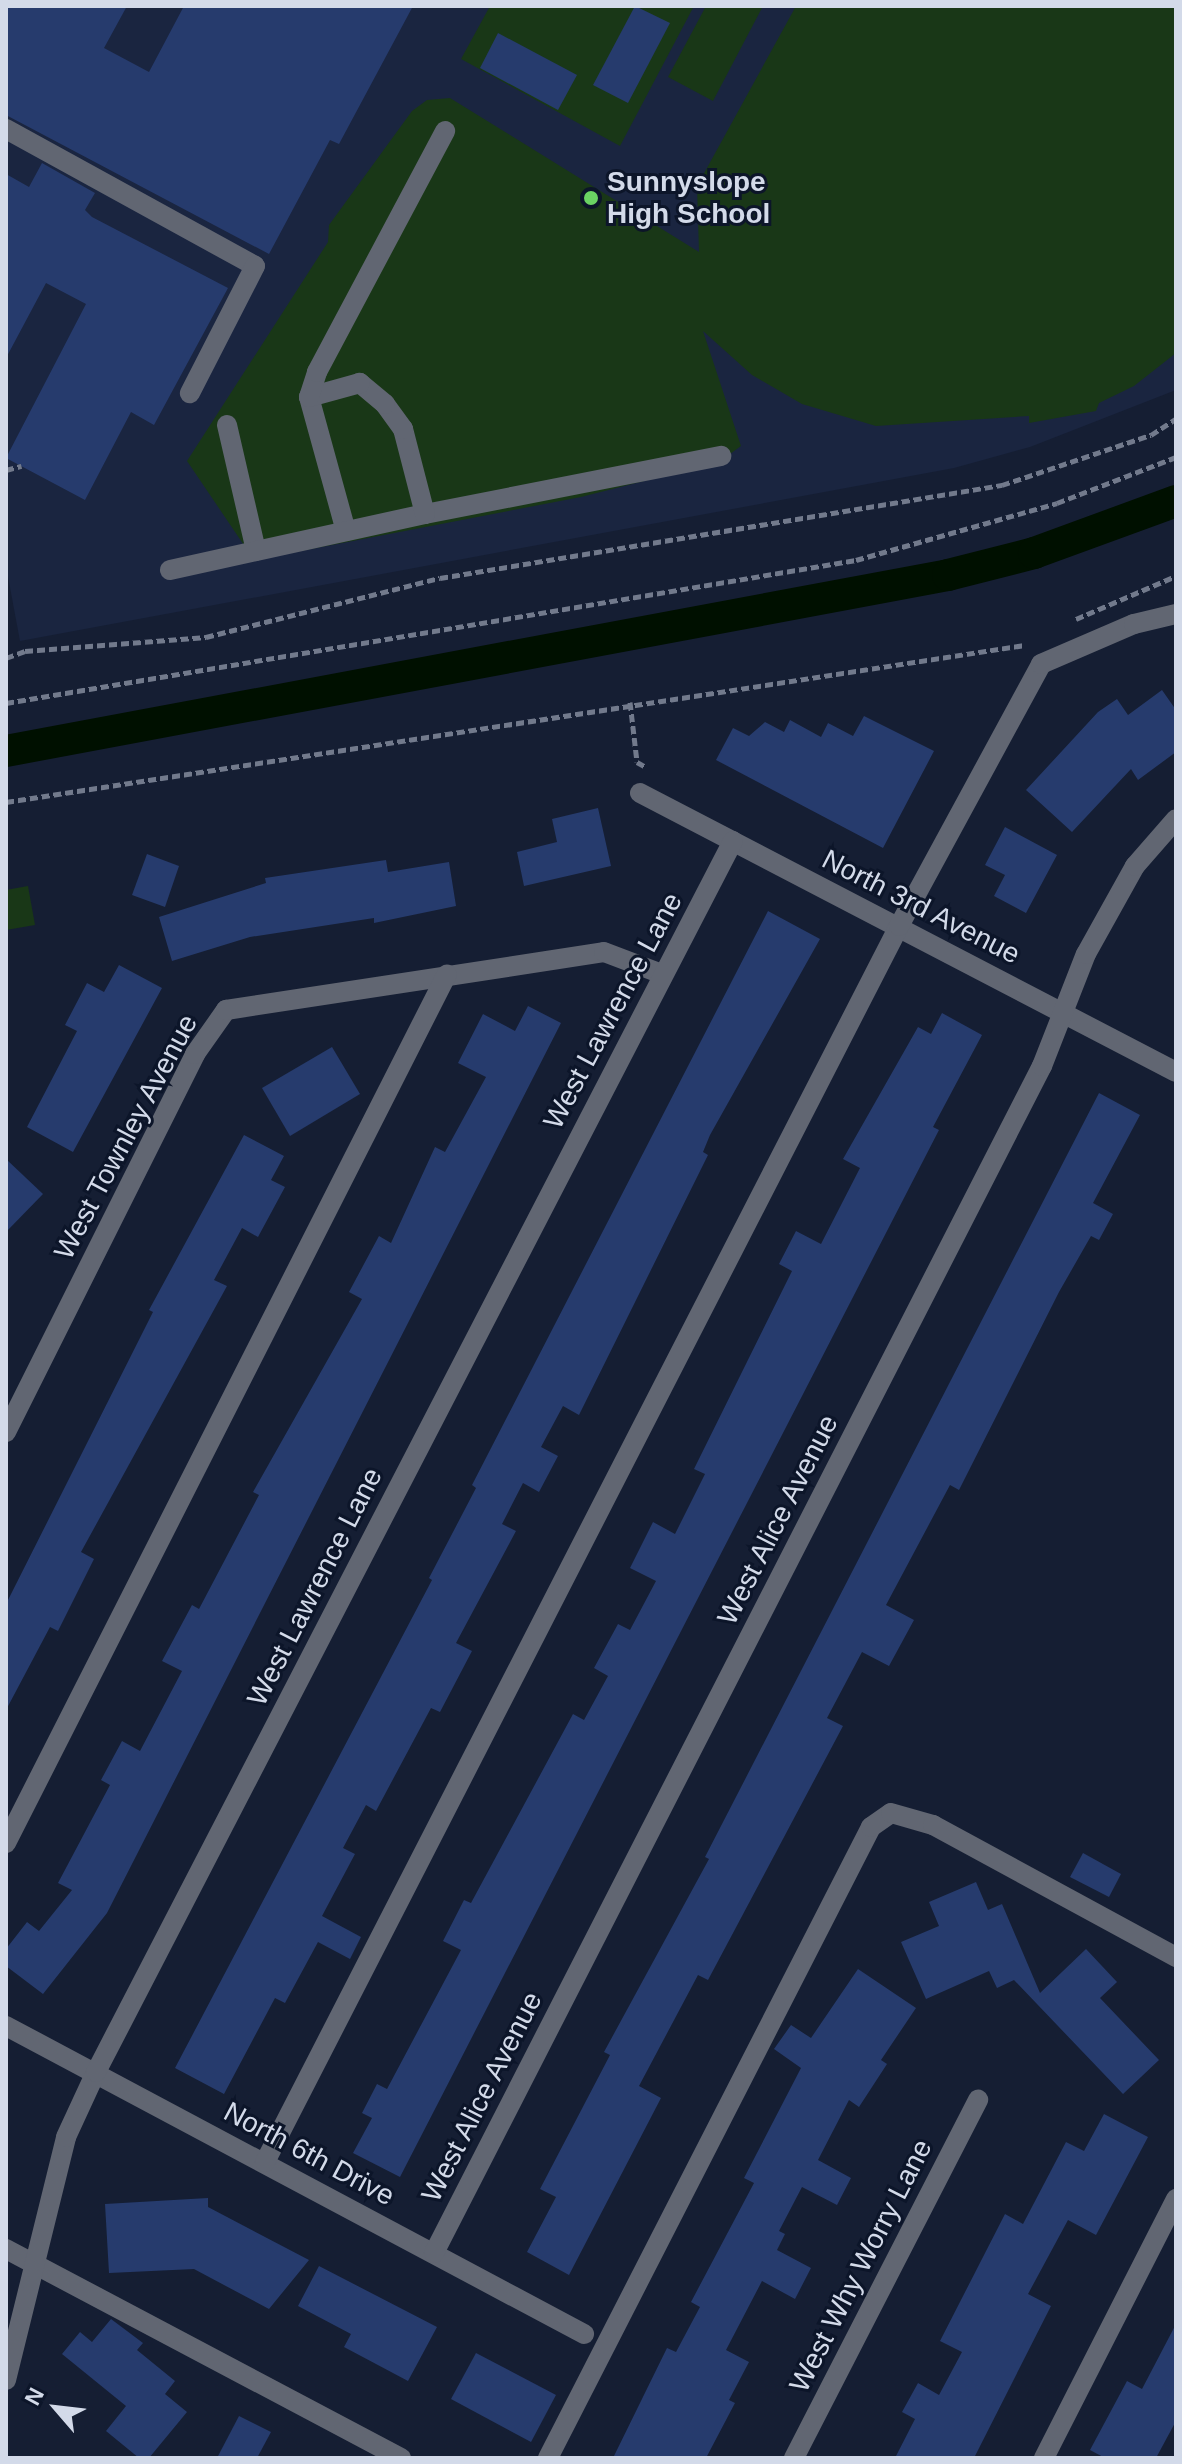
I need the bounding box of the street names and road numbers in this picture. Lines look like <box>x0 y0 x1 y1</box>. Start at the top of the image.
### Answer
street label: North 3rd Avenue <box>816 842 1026 972</box>
street label: West Lawrence Lane <box>537 887 689 1135</box>
street label: West Townley Avenue <box>47 1008 205 1266</box>
street label: West Alice Avenue <box>710 1408 846 1632</box>
street label: West Lawrence Lane <box>240 1462 390 1712</box>
street label: West Alice Avenue <box>414 1985 550 2209</box>
street label: North 6th Drive <box>218 2095 400 2213</box>
street label: West Why Worry Lane <box>783 2134 939 2398</box>

